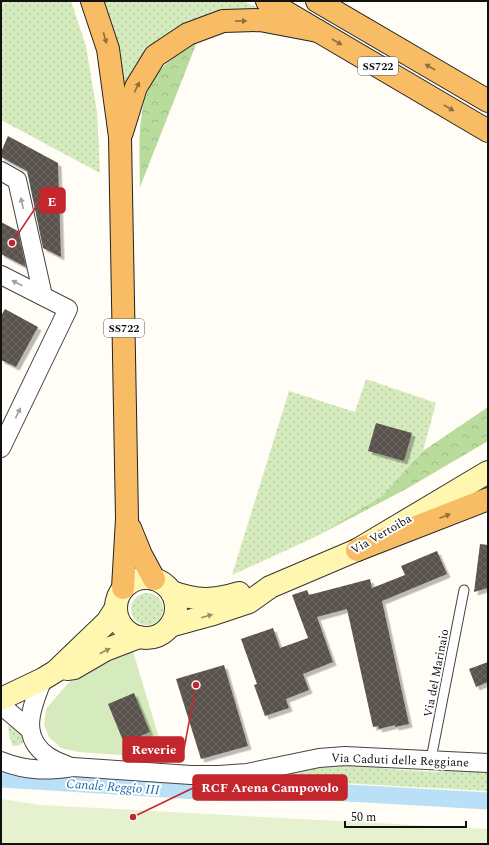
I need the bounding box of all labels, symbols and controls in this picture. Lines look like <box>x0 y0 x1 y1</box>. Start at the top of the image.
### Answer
one-way arrow <box>235 18 248 24</box>
one-way arrow <box>102 32 108 44</box>
one-way arrow <box>331 38 343 45</box>
road number: SS722 <box>358 57 398 75</box>
one-way arrow <box>424 63 436 70</box>
one-way arrow <box>134 81 140 92</box>
one-way arrow <box>443 104 455 111</box>
callout: E <box>40 188 65 213</box>
text: E <box>48 192 57 212</box>
one-way arrow <box>19 197 25 209</box>
one-way arrow <box>11 280 23 286</box>
road number: SS722 <box>104 319 144 337</box>
one-way arrow <box>15 407 21 418</box>
street label: Via Vertoiba <box>347 509 415 560</box>
one-way arrow <box>440 512 452 518</box>
one-way arrow <box>202 613 214 619</box>
street label: Via del Marinaio <box>419 627 454 719</box>
one-way arrow <box>99 648 111 654</box>
callout: Reverie <box>123 737 184 762</box>
text: Reverie <box>132 740 176 760</box>
street label: Via Caduti delle Reggiane <box>331 749 469 772</box>
water label: Canale Reggio III <box>66 774 161 800</box>
callout: RCF Arena Campovolo <box>193 775 347 800</box>
text: RCF Arena Campovolo <box>201 778 339 798</box>
scale bar <box>345 803 466 829</box>
text: 50 m <box>351 808 376 827</box>

